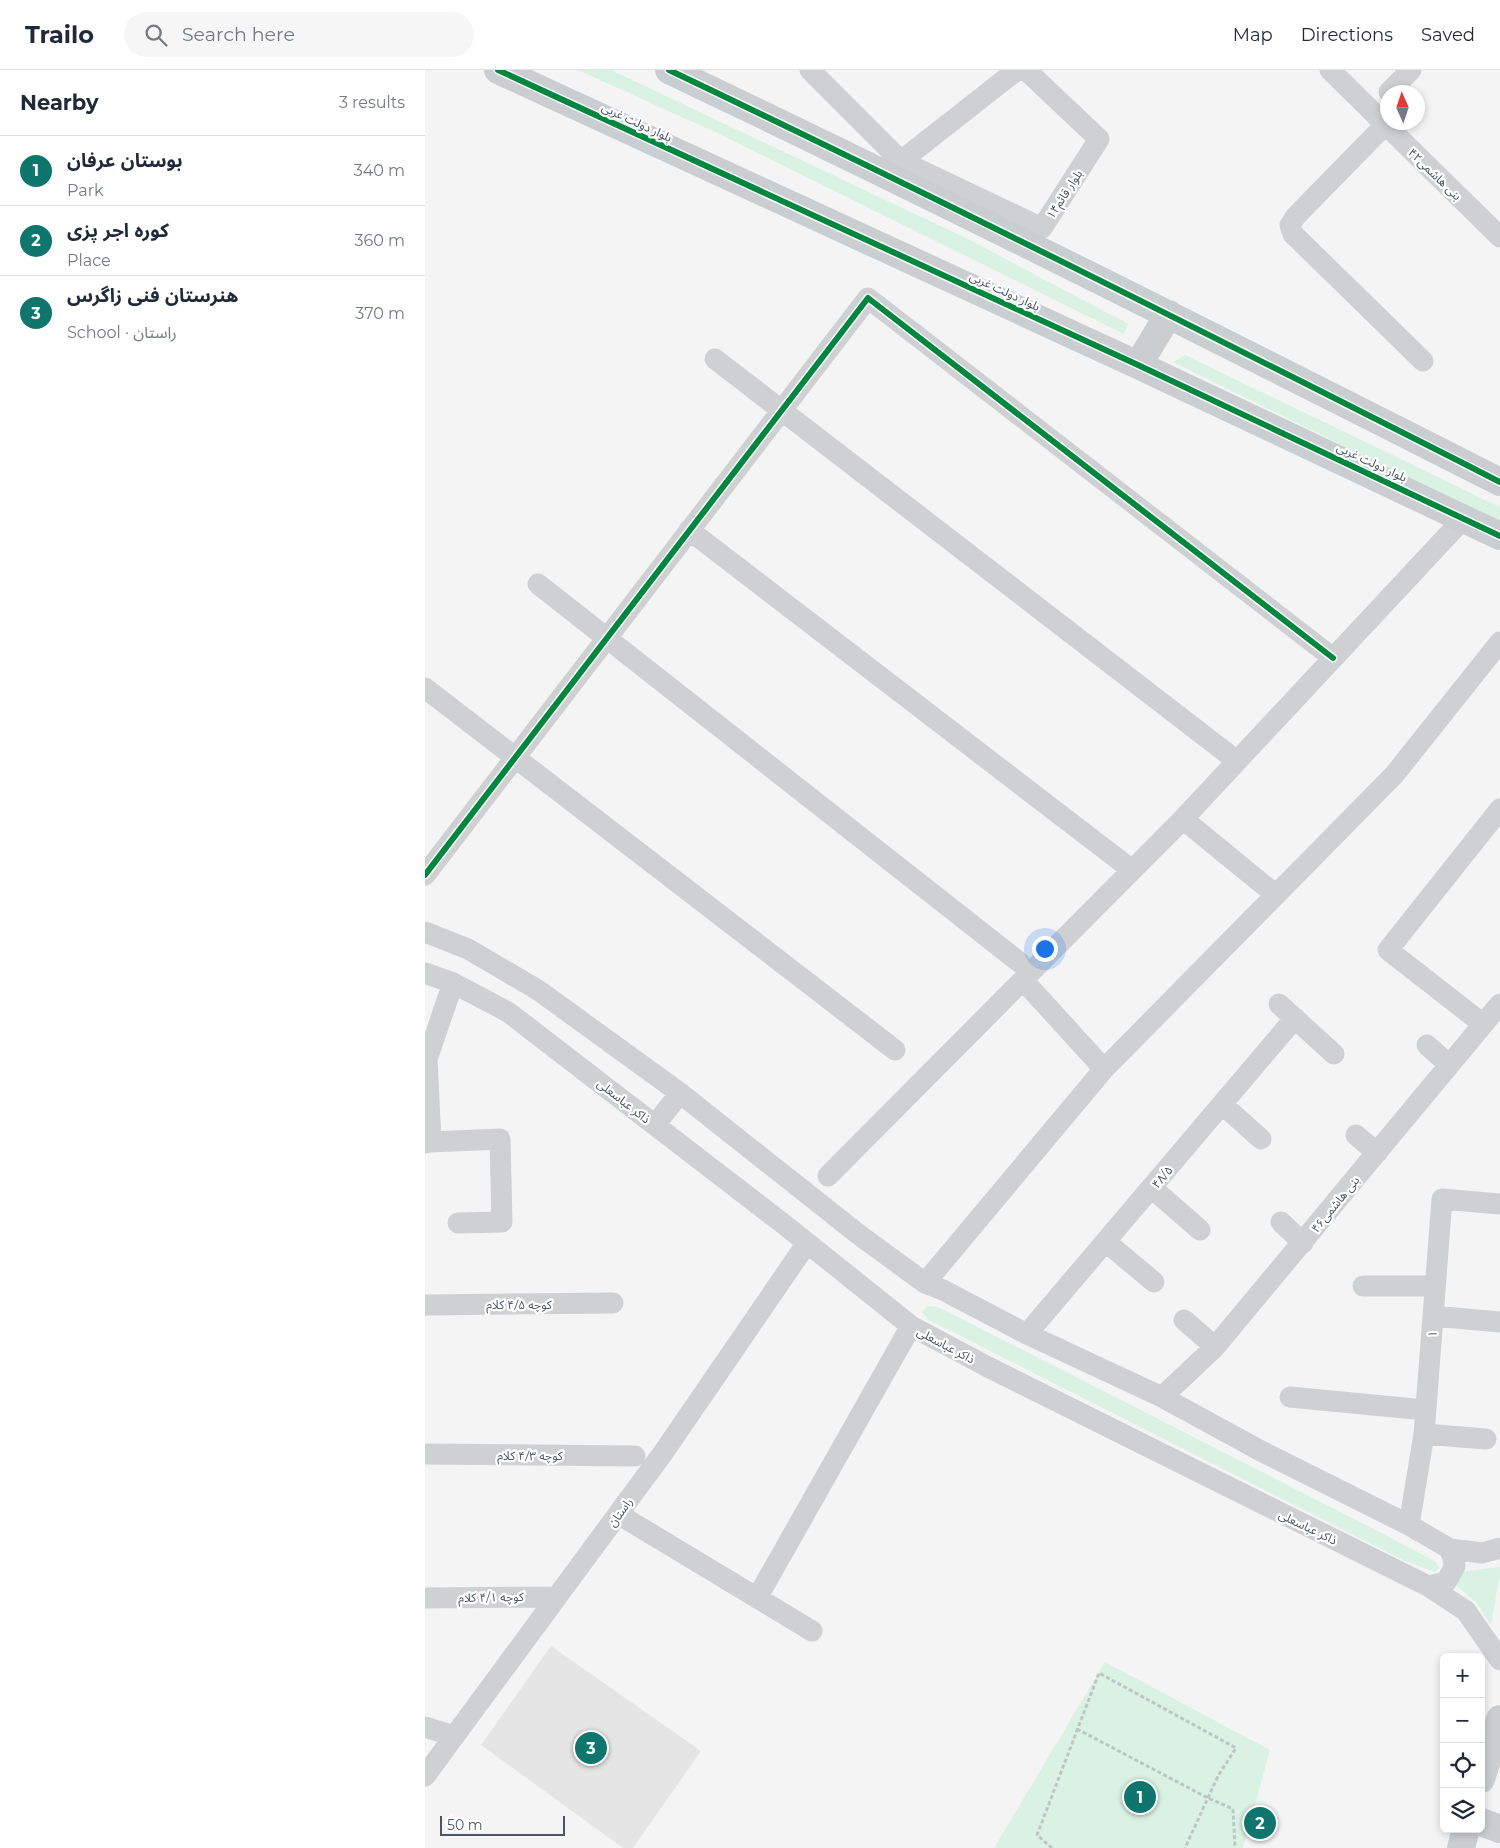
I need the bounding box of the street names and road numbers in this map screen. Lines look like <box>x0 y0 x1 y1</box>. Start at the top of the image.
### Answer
street label: بلوار دولت غربی <box>599 99 675 145</box>
street label: بنی هاشمی۴۲ <box>1405 145 1465 203</box>
street label: بلوار قائم۱۴ <box>1043 167 1087 222</box>
street label: بلوار دولت غربی <box>967 268 1043 314</box>
street label: بلوار دولت غربی <box>1334 439 1410 485</box>
street label: ذاکر عباسعلی <box>594 1076 654 1127</box>
street label: ۴۸/۵ <box>1148 1163 1176 1191</box>
street label: بنی هاشمی۴۶ <box>1308 1173 1362 1235</box>
street label: کوچه ۴/۵ کلام <box>486 1297 553 1314</box>
street label: ذاکر عباسعلی <box>915 1324 978 1367</box>
street label: ۱ <box>1424 1330 1440 1338</box>
street label: کوچه ۴/۳ کلام <box>497 1448 564 1465</box>
street label: راستان <box>604 1494 636 1530</box>
street label: ذاکر عباسعلی <box>1276 1506 1340 1548</box>
street label: کوچه ۴/۱ کلام <box>458 1589 525 1607</box>

